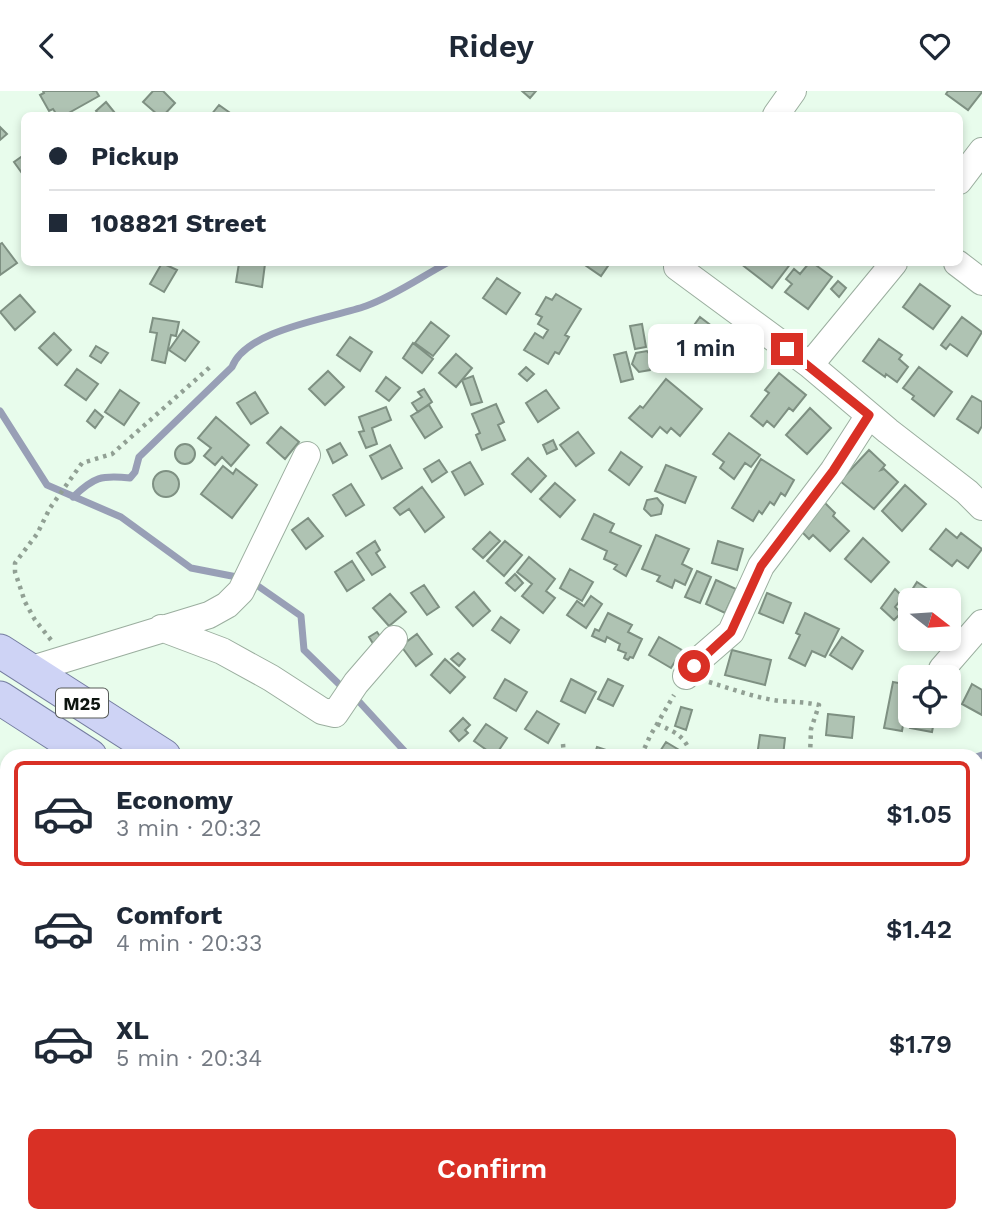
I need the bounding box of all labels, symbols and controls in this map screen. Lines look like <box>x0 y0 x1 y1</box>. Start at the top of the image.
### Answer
icon: back <box>28 27 66 65</box>
text: Ridey <box>448 27 534 65</box>
icon: heart <box>916 27 954 65</box>
text: Pickup <box>91 141 179 171</box>
text: 108821 Street <box>91 208 266 238</box>
callout: 1 min <box>647 324 762 373</box>
route end <box>771 333 803 365</box>
text: 1 min <box>676 335 736 362</box>
north arrow <box>898 588 961 651</box>
map controls <box>898 588 961 728</box>
route start <box>678 650 710 682</box>
button: locate <box>898 665 961 728</box>
road number: M25 <box>56 689 108 717</box>
icon: car <box>32 782 95 845</box>
text: Economy <box>116 785 233 815</box>
text: $1.05 <box>886 799 952 829</box>
text: 3 min · 20:32 <box>116 815 262 842</box>
icon: car <box>32 897 95 960</box>
text: Comfort <box>116 900 222 930</box>
text: $1.42 <box>886 914 952 944</box>
text: 4 min · 20:33 <box>116 930 262 957</box>
icon: car <box>32 1012 95 1075</box>
text: XL <box>116 1015 149 1045</box>
text: $1.79 <box>889 1029 952 1059</box>
text: 5 min · 20:34 <box>116 1045 262 1072</box>
button: Confirm <box>28 1129 956 1209</box>

